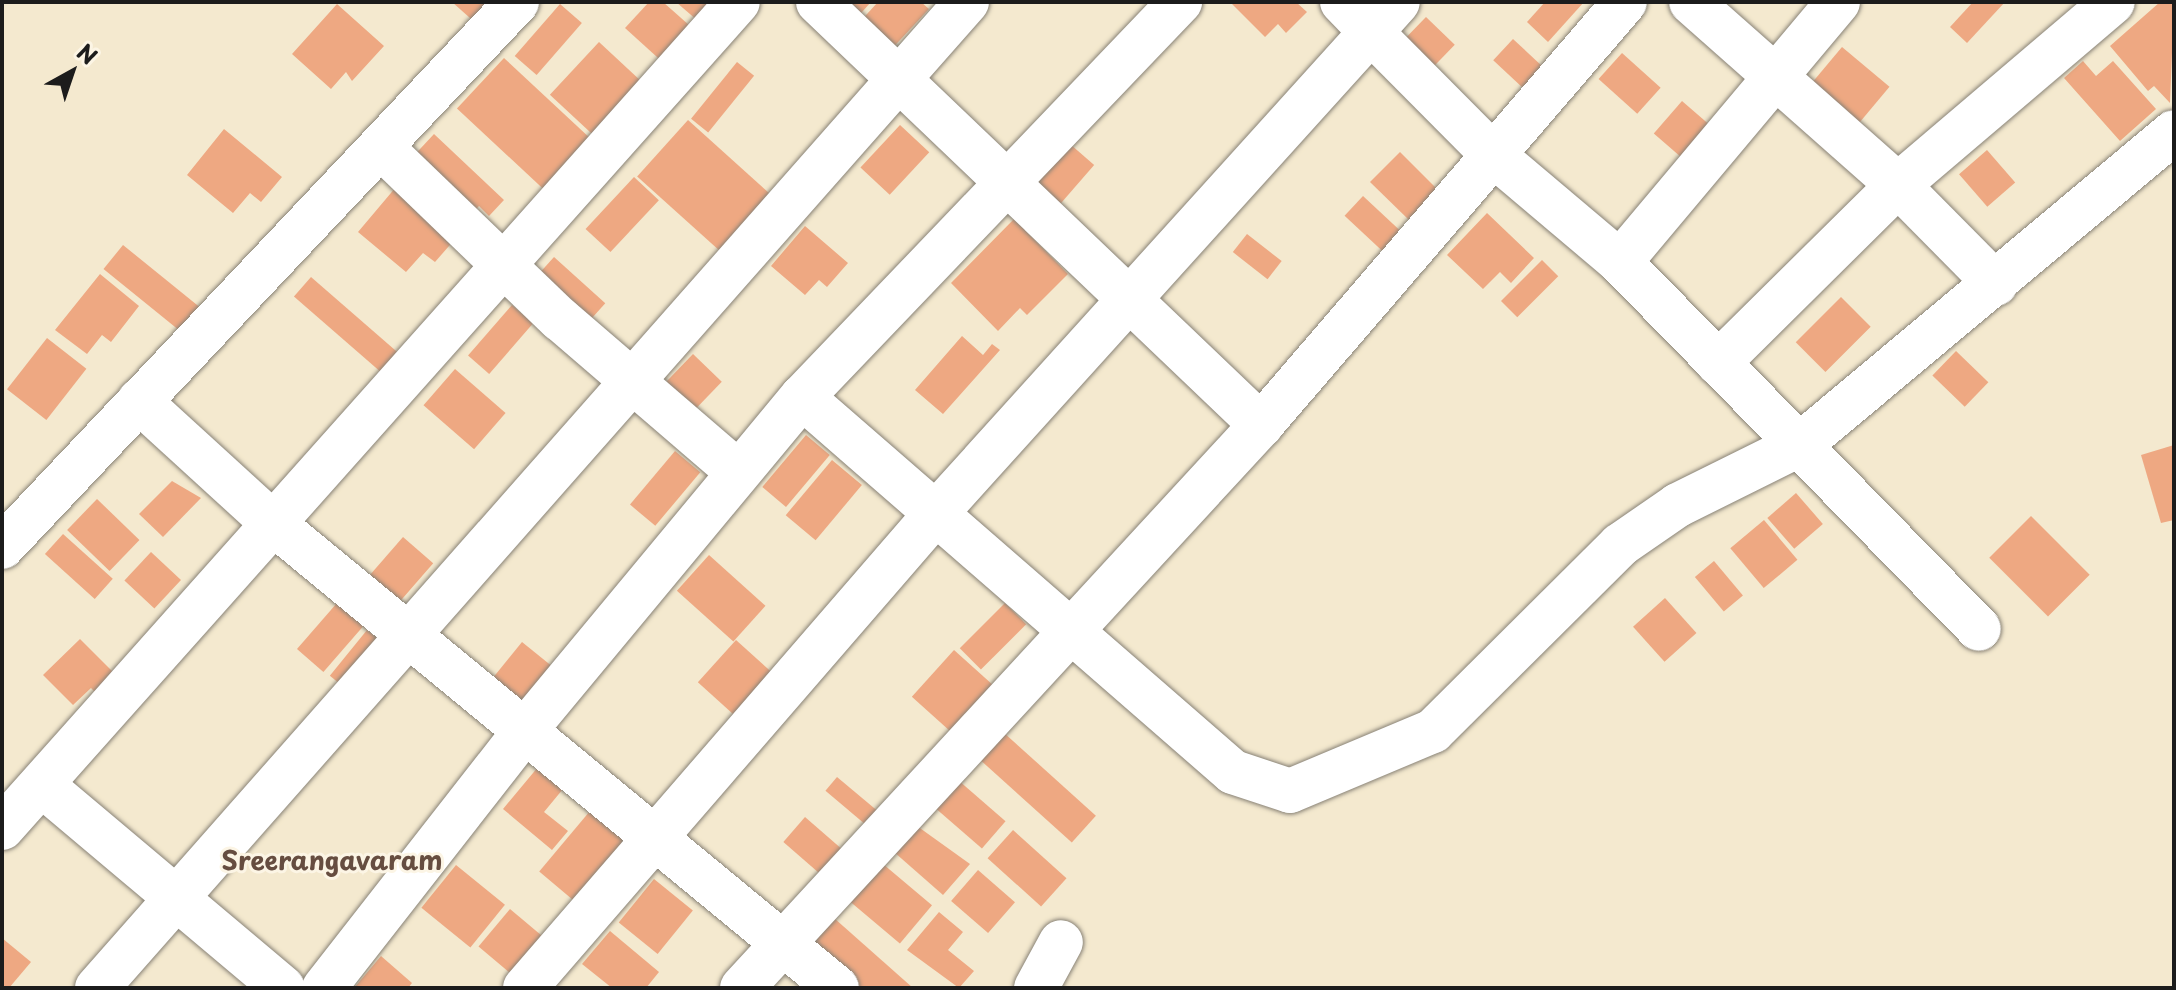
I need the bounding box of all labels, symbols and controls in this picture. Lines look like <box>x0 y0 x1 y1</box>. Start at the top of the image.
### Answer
north arrow <box>32 32 112 112</box>
text: N <box>70 35 105 71</box>
district label: Sreerangavaram <box>221 844 443 876</box>

